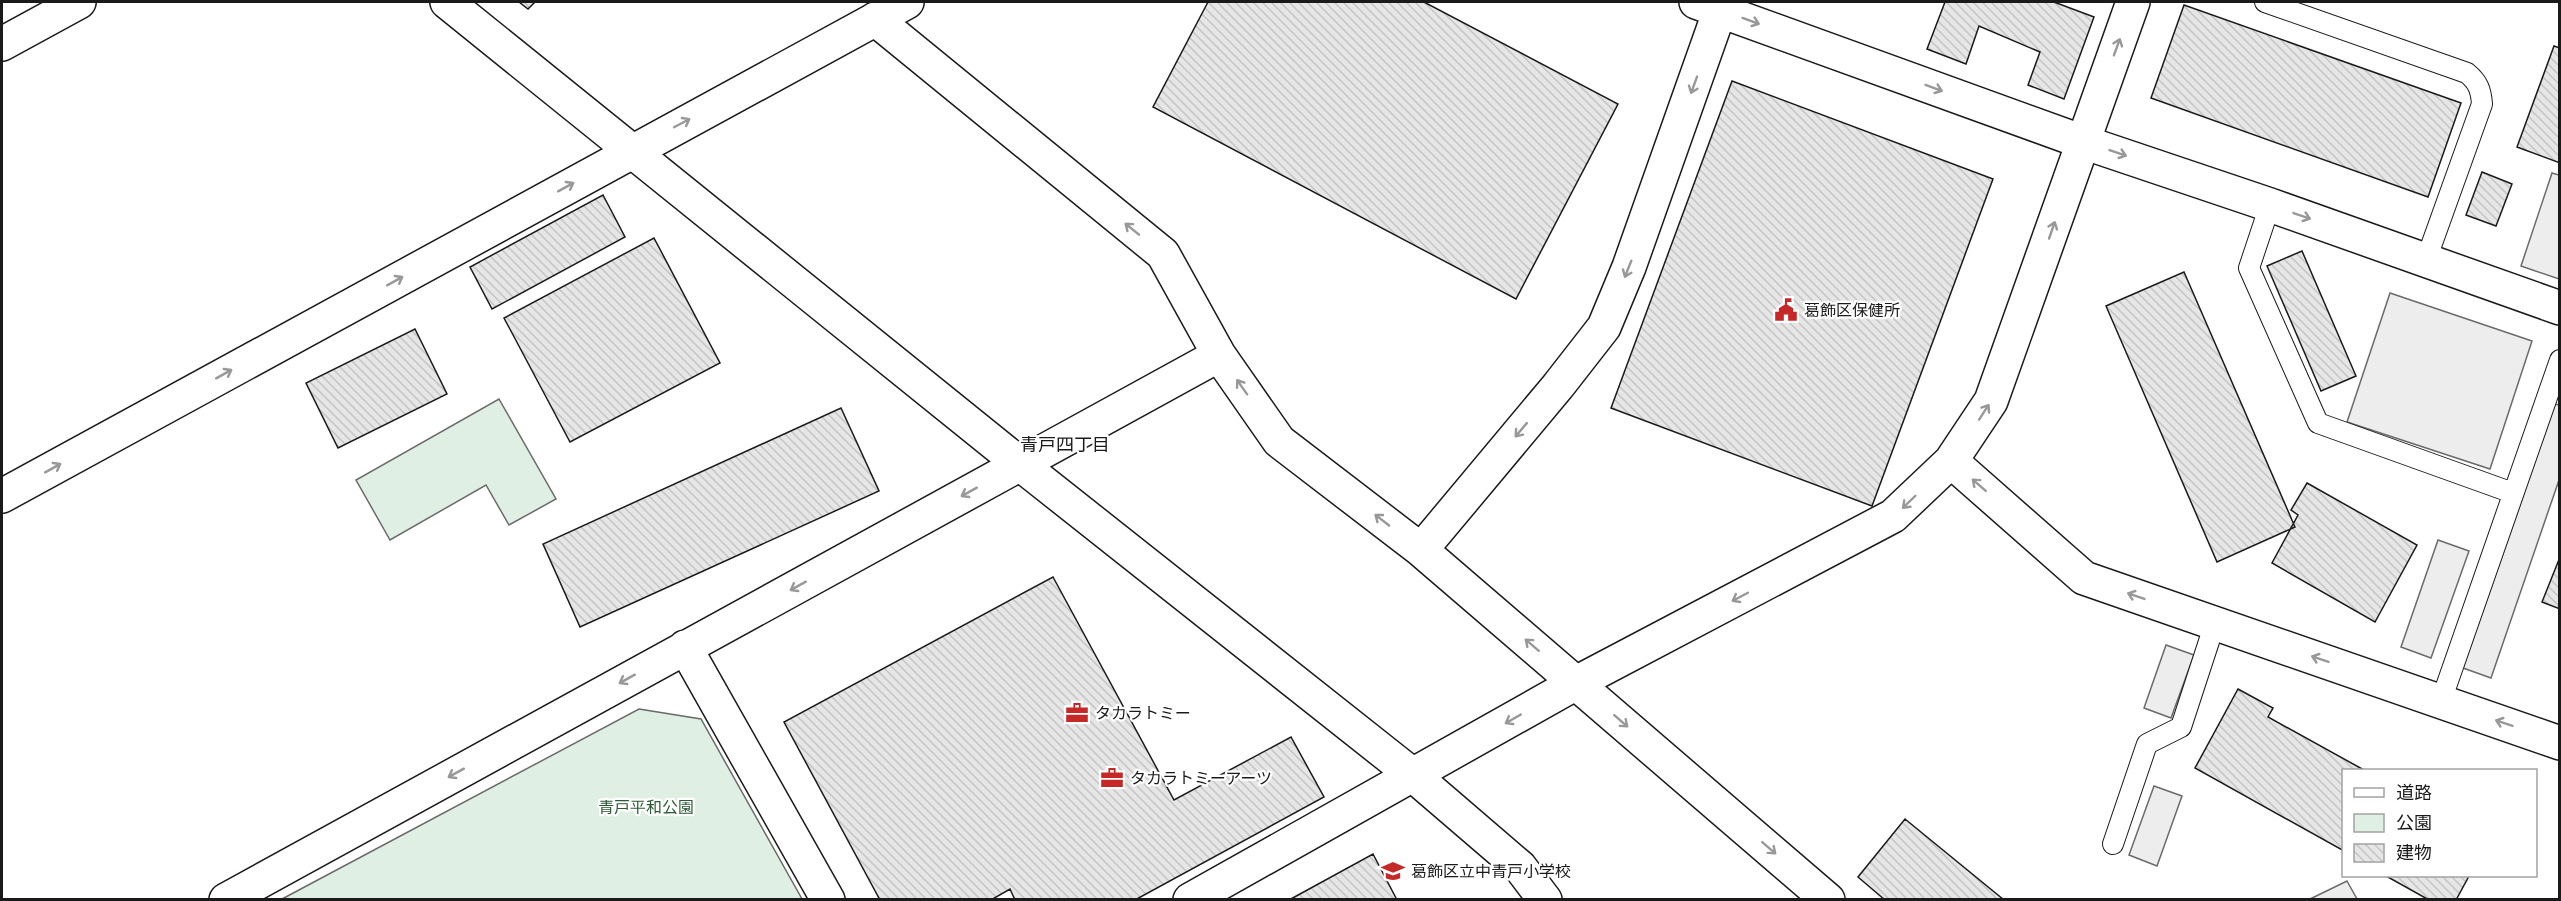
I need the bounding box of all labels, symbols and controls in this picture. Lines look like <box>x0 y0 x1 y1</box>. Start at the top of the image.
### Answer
one-way arrow <box>1741 17 1760 28</box>
one-way arrow <box>2113 38 2124 56</box>
one-way arrow <box>1687 75 1698 94</box>
one-way arrow <box>1924 83 1943 94</box>
one-way arrow <box>673 117 691 128</box>
one-way arrow <box>2108 149 2127 160</box>
one-way arrow <box>557 181 574 193</box>
one-way arrow <box>2292 211 2311 222</box>
one-way arrow <box>2047 221 2058 240</box>
one-way arrow <box>1125 222 1141 235</box>
one-way arrow <box>1622 259 1633 278</box>
one-way arrow <box>386 275 403 287</box>
public building icon: 葛飾区保健所 <box>1773 297 1799 323</box>
place label: 葛飾区保健所 <box>1804 300 1900 319</box>
one-way arrow <box>215 368 232 380</box>
one-way arrow <box>1236 380 1248 396</box>
one-way arrow <box>1977 404 1990 421</box>
one-way arrow <box>1514 422 1528 437</box>
district label: 青戸四丁目 <box>1020 433 1110 455</box>
one-way arrow <box>44 462 61 474</box>
one-way arrow <box>1971 478 1986 492</box>
one-way arrow <box>960 487 978 498</box>
one-way arrow <box>1902 494 1917 508</box>
one-way arrow <box>1375 514 1391 526</box>
one-way arrow <box>789 581 807 592</box>
one-way arrow <box>2127 589 2146 600</box>
one-way arrow <box>1731 592 1749 603</box>
one-way arrow <box>1525 638 1540 652</box>
one-way arrow <box>2311 653 2330 664</box>
one-way arrow <box>618 674 636 685</box>
office icon: タカラトミー <box>1064 700 1090 726</box>
place label: タカラトミー <box>1095 703 1191 722</box>
one-way arrow <box>1505 714 1522 726</box>
one-way arrow <box>1613 714 1628 728</box>
one-way arrow <box>2495 717 2514 728</box>
office icon: タカラトミーアーツ <box>1099 765 1125 791</box>
one-way arrow <box>447 768 465 779</box>
place label: タカラトミーアーツ <box>1130 768 1272 787</box>
legend <box>2342 769 2537 877</box>
text: 道路 <box>2396 781 2432 803</box>
park label: 青戸平和公園 <box>598 797 694 816</box>
text: 公園 <box>2396 811 2432 833</box>
one-way arrow <box>1761 841 1776 855</box>
text: 建物 <box>2396 841 2432 863</box>
school or university icon: 葛飾区立中青戸小学校 <box>1380 858 1406 884</box>
place label: 葛飾区立中青戸小学校 <box>1411 861 1571 880</box>

